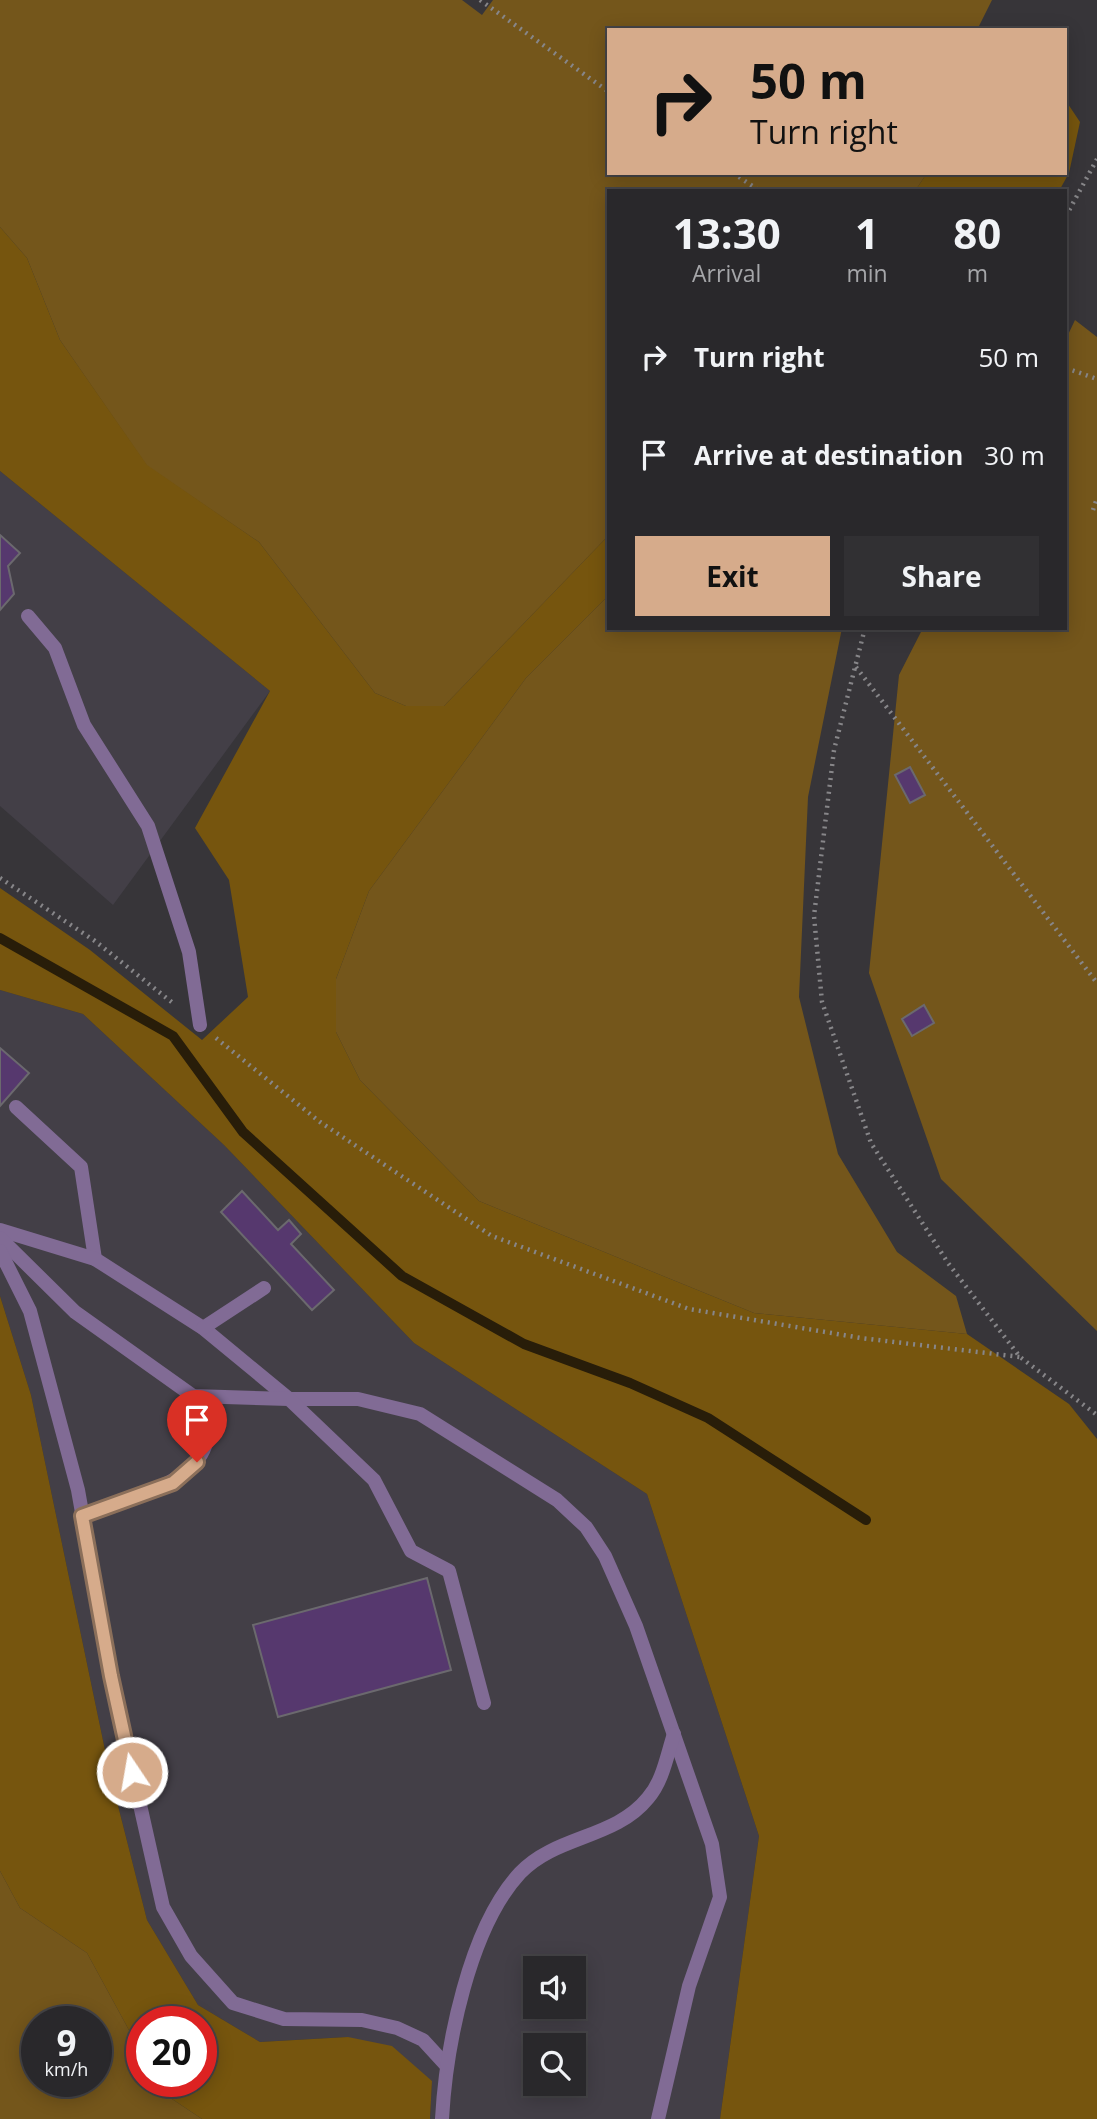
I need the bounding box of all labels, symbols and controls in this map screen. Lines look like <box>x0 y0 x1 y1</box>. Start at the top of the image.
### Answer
text: 50 m <box>750 47 867 113</box>
icon: right <box>635 56 726 147</box>
text: Turn right <box>750 110 898 153</box>
text: 13:30 <box>673 204 781 261</box>
text: 1 <box>855 204 879 261</box>
text: 80 <box>953 204 1001 261</box>
text: Arrival <box>692 257 761 289</box>
text: min <box>846 257 888 289</box>
text: m <box>967 257 988 289</box>
icon: right <box>635 338 673 376</box>
text: Turn right <box>694 339 825 375</box>
text: 50 m <box>978 339 1039 375</box>
icon: arrive <box>635 436 673 474</box>
text: Arrive at destination <box>694 437 963 473</box>
text: 30 m <box>984 437 1045 473</box>
button: Exit <box>635 536 830 616</box>
button: Share <box>844 536 1039 616</box>
pin <box>167 1390 227 1462</box>
icon: arrive <box>178 1401 216 1439</box>
position arrow <box>95 1735 169 1809</box>
map controls <box>523 1956 586 2096</box>
button: sound <box>523 1956 586 2019</box>
speed limit sign: 20 <box>126 2006 217 2097</box>
text: 9 <box>56 2019 77 2066</box>
button: search <box>523 2033 586 2096</box>
text: km/h <box>45 2057 88 2081</box>

